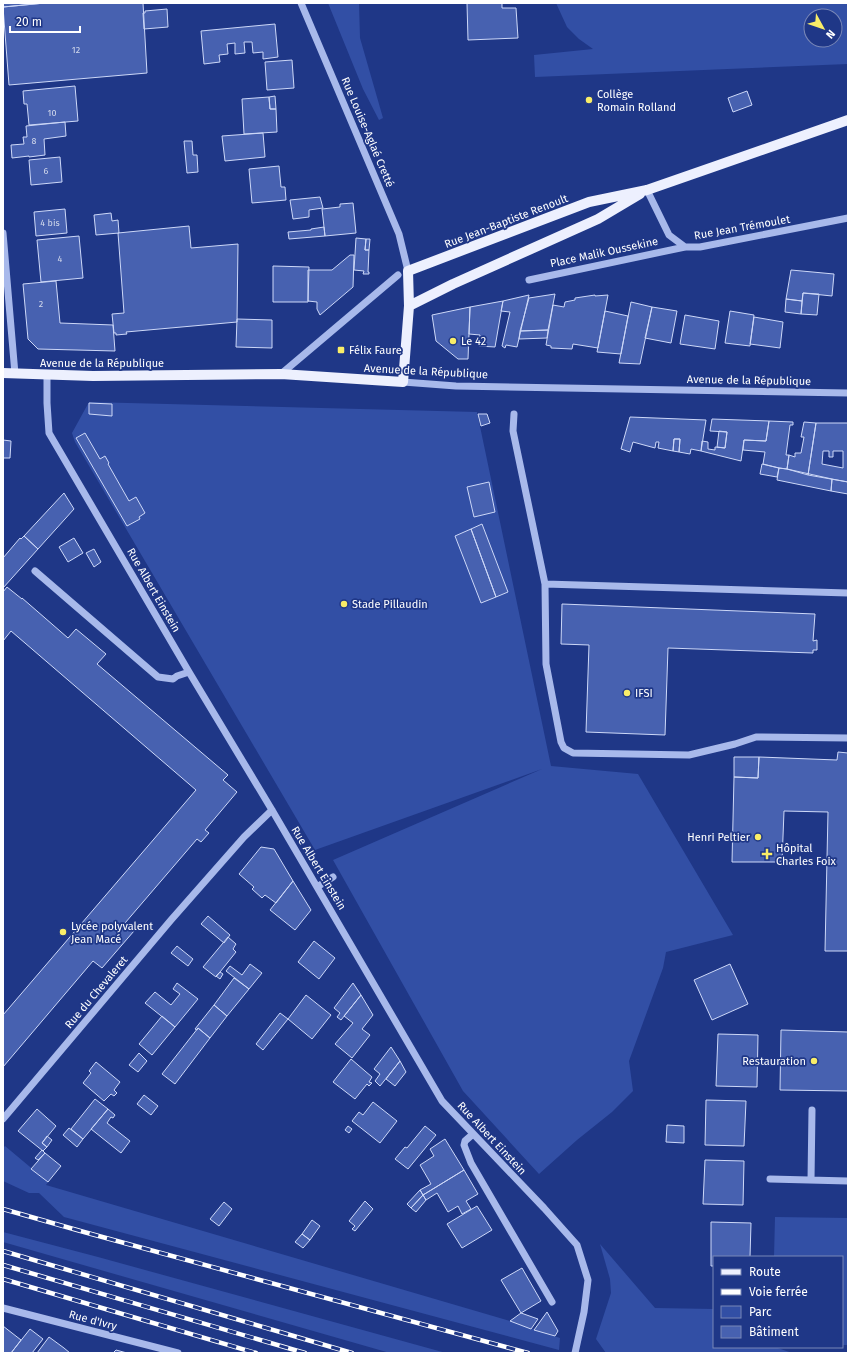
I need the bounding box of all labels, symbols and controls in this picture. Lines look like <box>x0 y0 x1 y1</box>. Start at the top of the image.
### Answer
scale bar <box>10 8 80 34</box>
north arrow <box>803 8 843 48</box>
text: 20 m <box>16 15 42 29</box>
text: N <box>823 27 838 41</box>
house number: 12 <box>72 45 80 55</box>
street label: Rue Louise-Aglaé Cretté <box>338 75 397 189</box>
place label: Collège Romain Rolland <box>597 88 676 114</box>
marker: Collège Romain Rolland <box>584 95 594 105</box>
house number: 10 <box>48 108 56 118</box>
house number: 8 <box>32 136 37 146</box>
house number: 6 <box>44 166 49 176</box>
street label: Rue Jean-Baptiste Renoult <box>443 192 570 251</box>
street label: Rue Jean Trémoulet <box>693 213 791 242</box>
house number: 4 bis <box>40 218 60 228</box>
street label: Place Malik Oussekine <box>549 235 659 270</box>
house number: 4 <box>58 254 63 264</box>
house number: 2 <box>39 299 43 309</box>
place label: Le 42 <box>461 335 486 348</box>
marker: Le 42 <box>448 336 458 346</box>
place label: Félix Faure <box>349 344 402 357</box>
marker: Félix Faure <box>336 345 346 355</box>
street label: Avenue de la République <box>40 357 164 370</box>
street label: Avenue de la République <box>364 362 488 381</box>
street label: Avenue de la République <box>687 373 811 388</box>
street label: Rue Albert Einstein <box>124 546 183 635</box>
place label: Stade Pillaudin <box>352 598 428 611</box>
marker: Stade Pillaudin <box>339 599 349 609</box>
place label: IFSI <box>635 687 653 700</box>
marker: IFSI <box>622 688 632 698</box>
street label: Rue Albert Einstein <box>289 824 349 912</box>
place label: Henri Peltier <box>687 831 751 844</box>
marker: Henri Peltier <box>753 832 763 842</box>
place label: Hôpital Charles Foix <box>776 842 836 868</box>
marker: Hôpital Charles Foix <box>761 848 773 860</box>
place label: Lycée polyvalent Jean Macé <box>71 920 153 946</box>
marker: Lycée polyvalent Jean Macé <box>58 927 68 937</box>
street label: Rue du Chevaleret <box>62 953 130 1031</box>
place label: Restauration <box>742 1055 806 1068</box>
marker: Restauration <box>809 1056 819 1066</box>
street label: Rue Albert Einstein <box>454 1099 529 1178</box>
legend <box>713 1256 843 1348</box>
text: Route <box>749 1265 781 1279</box>
text: Voie ferrée <box>749 1285 808 1299</box>
text: Parc <box>749 1305 772 1319</box>
street label: Rue d'Ivry <box>67 1308 119 1333</box>
text: Bâtiment <box>749 1325 799 1339</box>

